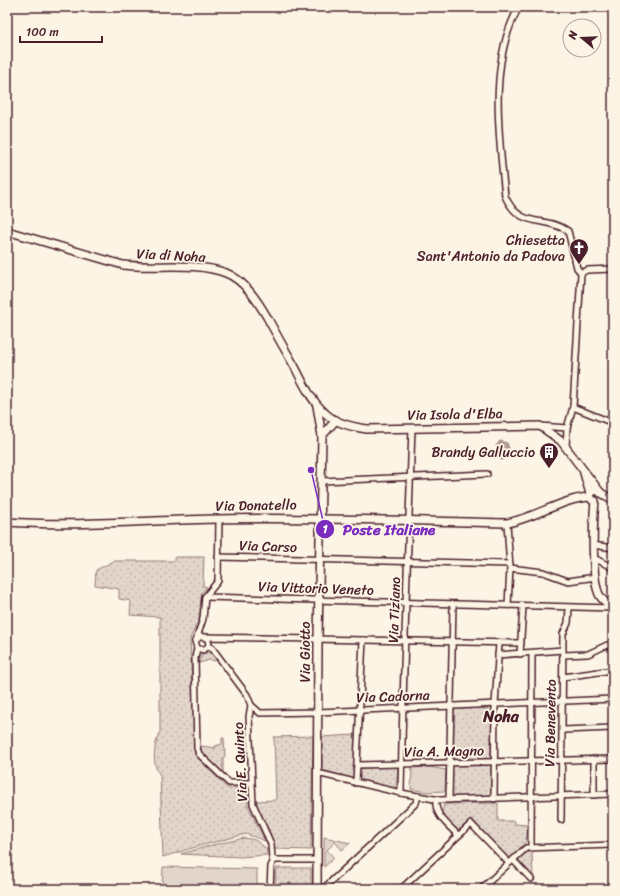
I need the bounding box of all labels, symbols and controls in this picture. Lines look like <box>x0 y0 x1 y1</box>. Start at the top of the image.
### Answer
scale bar <box>20 18 102 44</box>
north arrow <box>562 18 602 58</box>
text: 100 m <box>26 21 59 43</box>
text: N <box>562 28 583 43</box>
place label: Chiesetta Sant'Antonio da Padova <box>417 228 565 269</box>
church icon: Chiesetta Sant'Antonio da Padova <box>568 237 590 265</box>
street label: Via di Noha <box>136 241 207 270</box>
street label: Via Isola d'Elba <box>407 401 503 428</box>
place label: Brandy Galluccio <box>431 440 535 465</box>
building icon: Brandy Galluccio <box>538 441 560 469</box>
street label: Via Donatello <box>215 492 297 519</box>
callout: Poste Italiane <box>315 516 444 543</box>
text: Poste Italiane <box>343 517 436 543</box>
text: 1 <box>322 518 328 540</box>
street label: Via Carso <box>239 533 297 560</box>
street label: Via Vittorio Veneto <box>258 574 374 603</box>
street label: Via Tiziano <box>381 576 408 644</box>
street label: Via Giotto <box>293 621 318 683</box>
street label: Via Benevento <box>537 679 564 767</box>
street label: Via Cadorna <box>356 683 431 710</box>
district label: Noha <box>482 702 520 731</box>
street label: Via E. Quinto <box>226 722 255 802</box>
street label: Via A. Magno <box>404 738 484 765</box>

